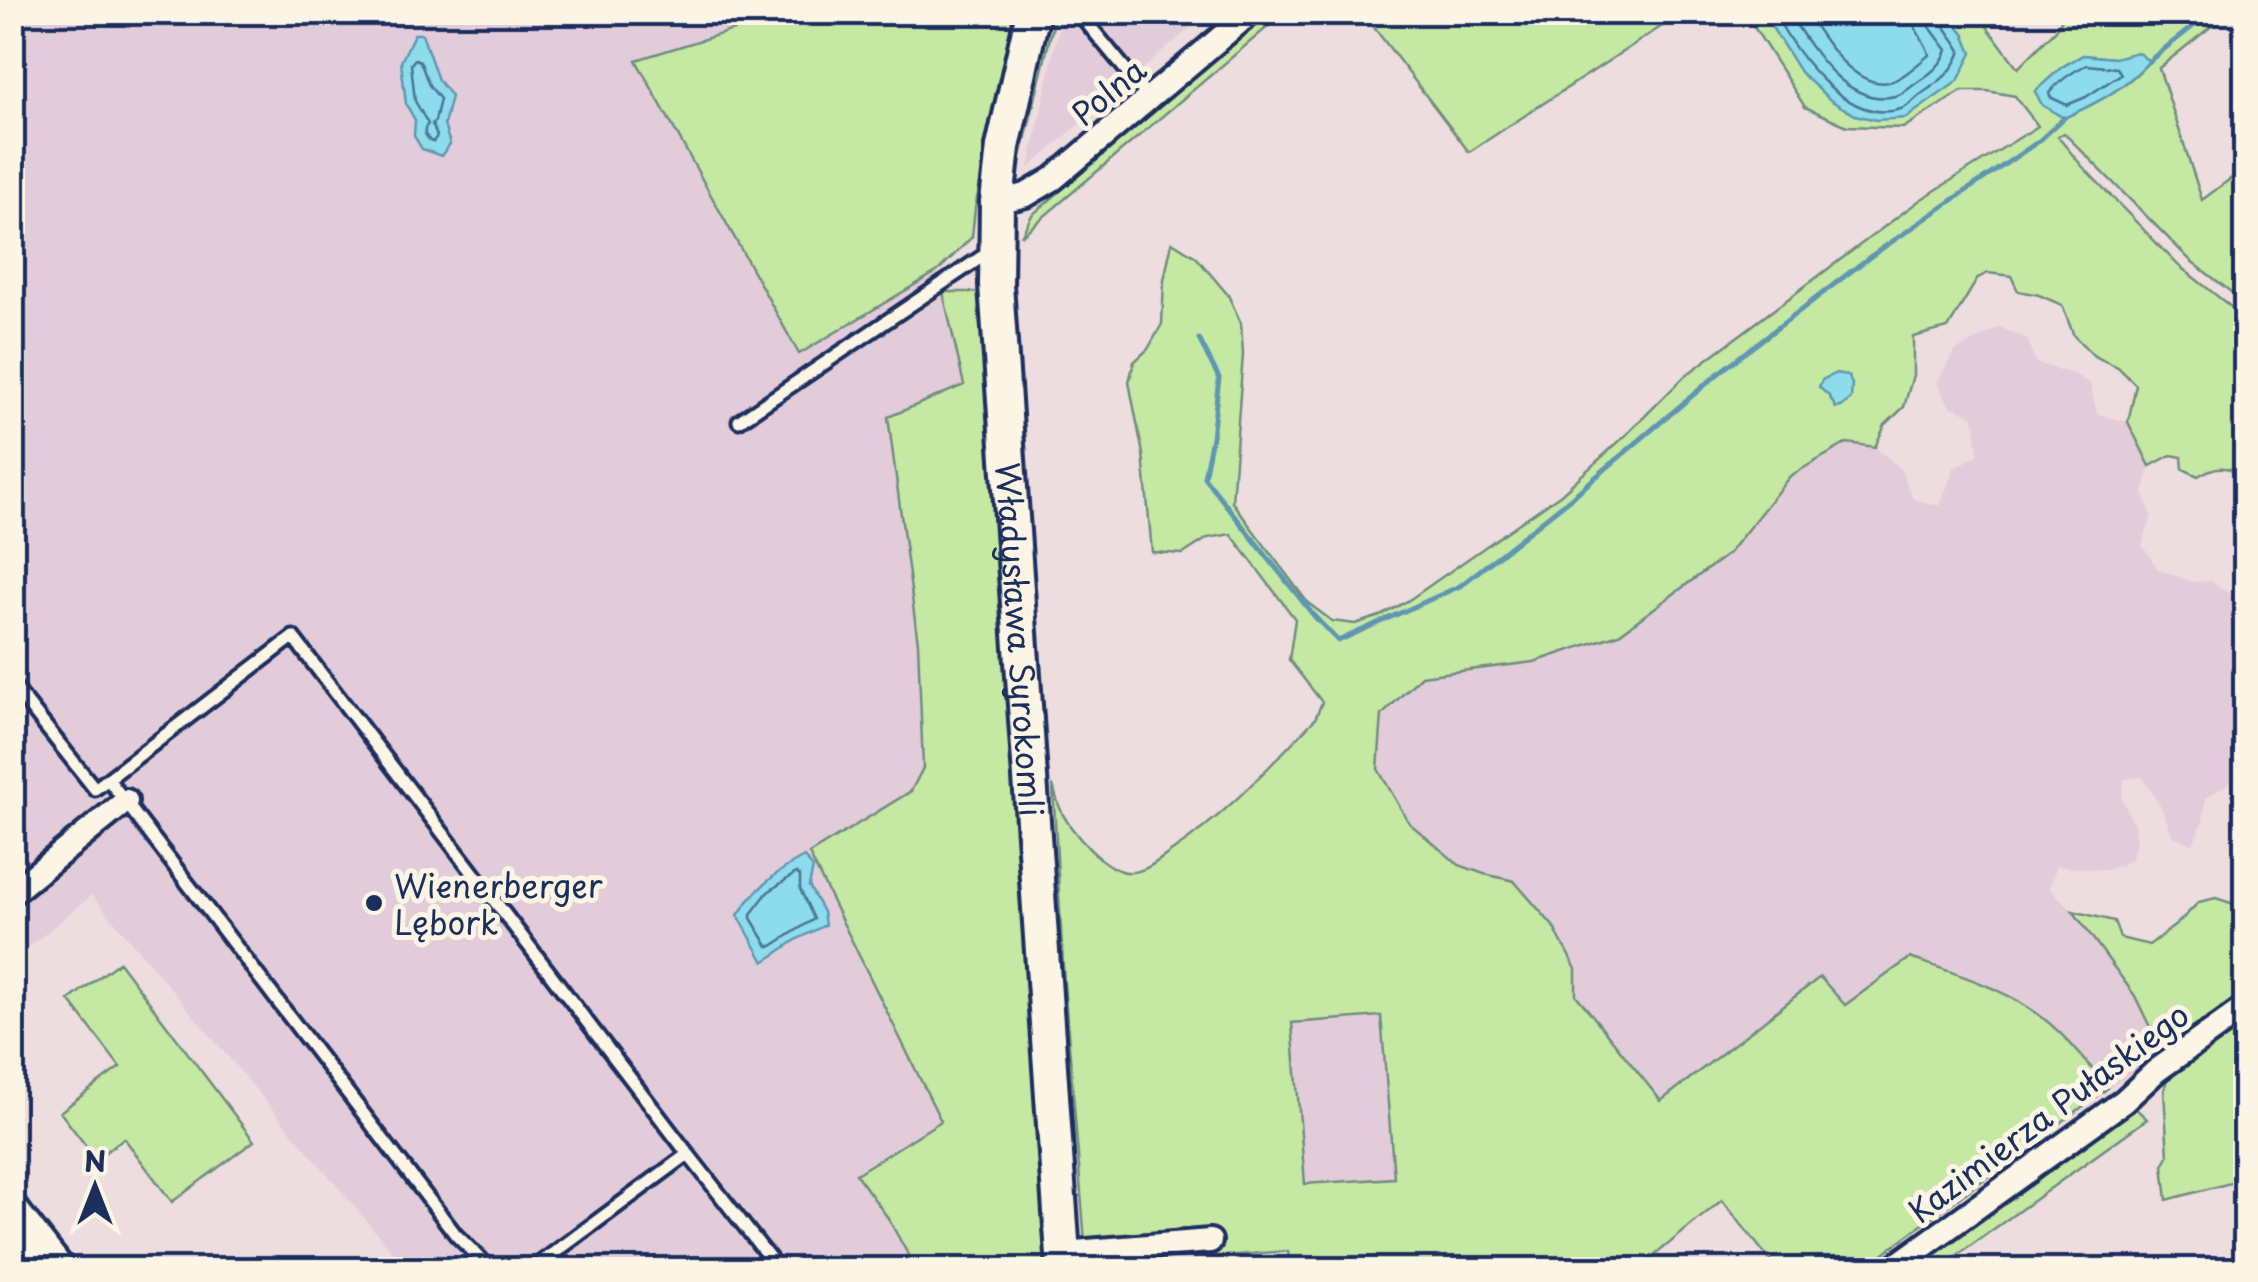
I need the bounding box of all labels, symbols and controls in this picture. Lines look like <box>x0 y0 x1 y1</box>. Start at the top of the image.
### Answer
street label: Polna <box>1060 45 1156 136</box>
street label: Władysława Syrokomli <box>984 461 1057 818</box>
place label: Wienerberger Lębork <box>394 861 603 946</box>
marker: Wienerberger Lębork <box>363 892 385 914</box>
street label: Kazimierza Pułaskiego <box>1898 990 2198 1234</box>
north arrow <box>45 1137 145 1237</box>
text: N <box>84 1139 106 1182</box>

